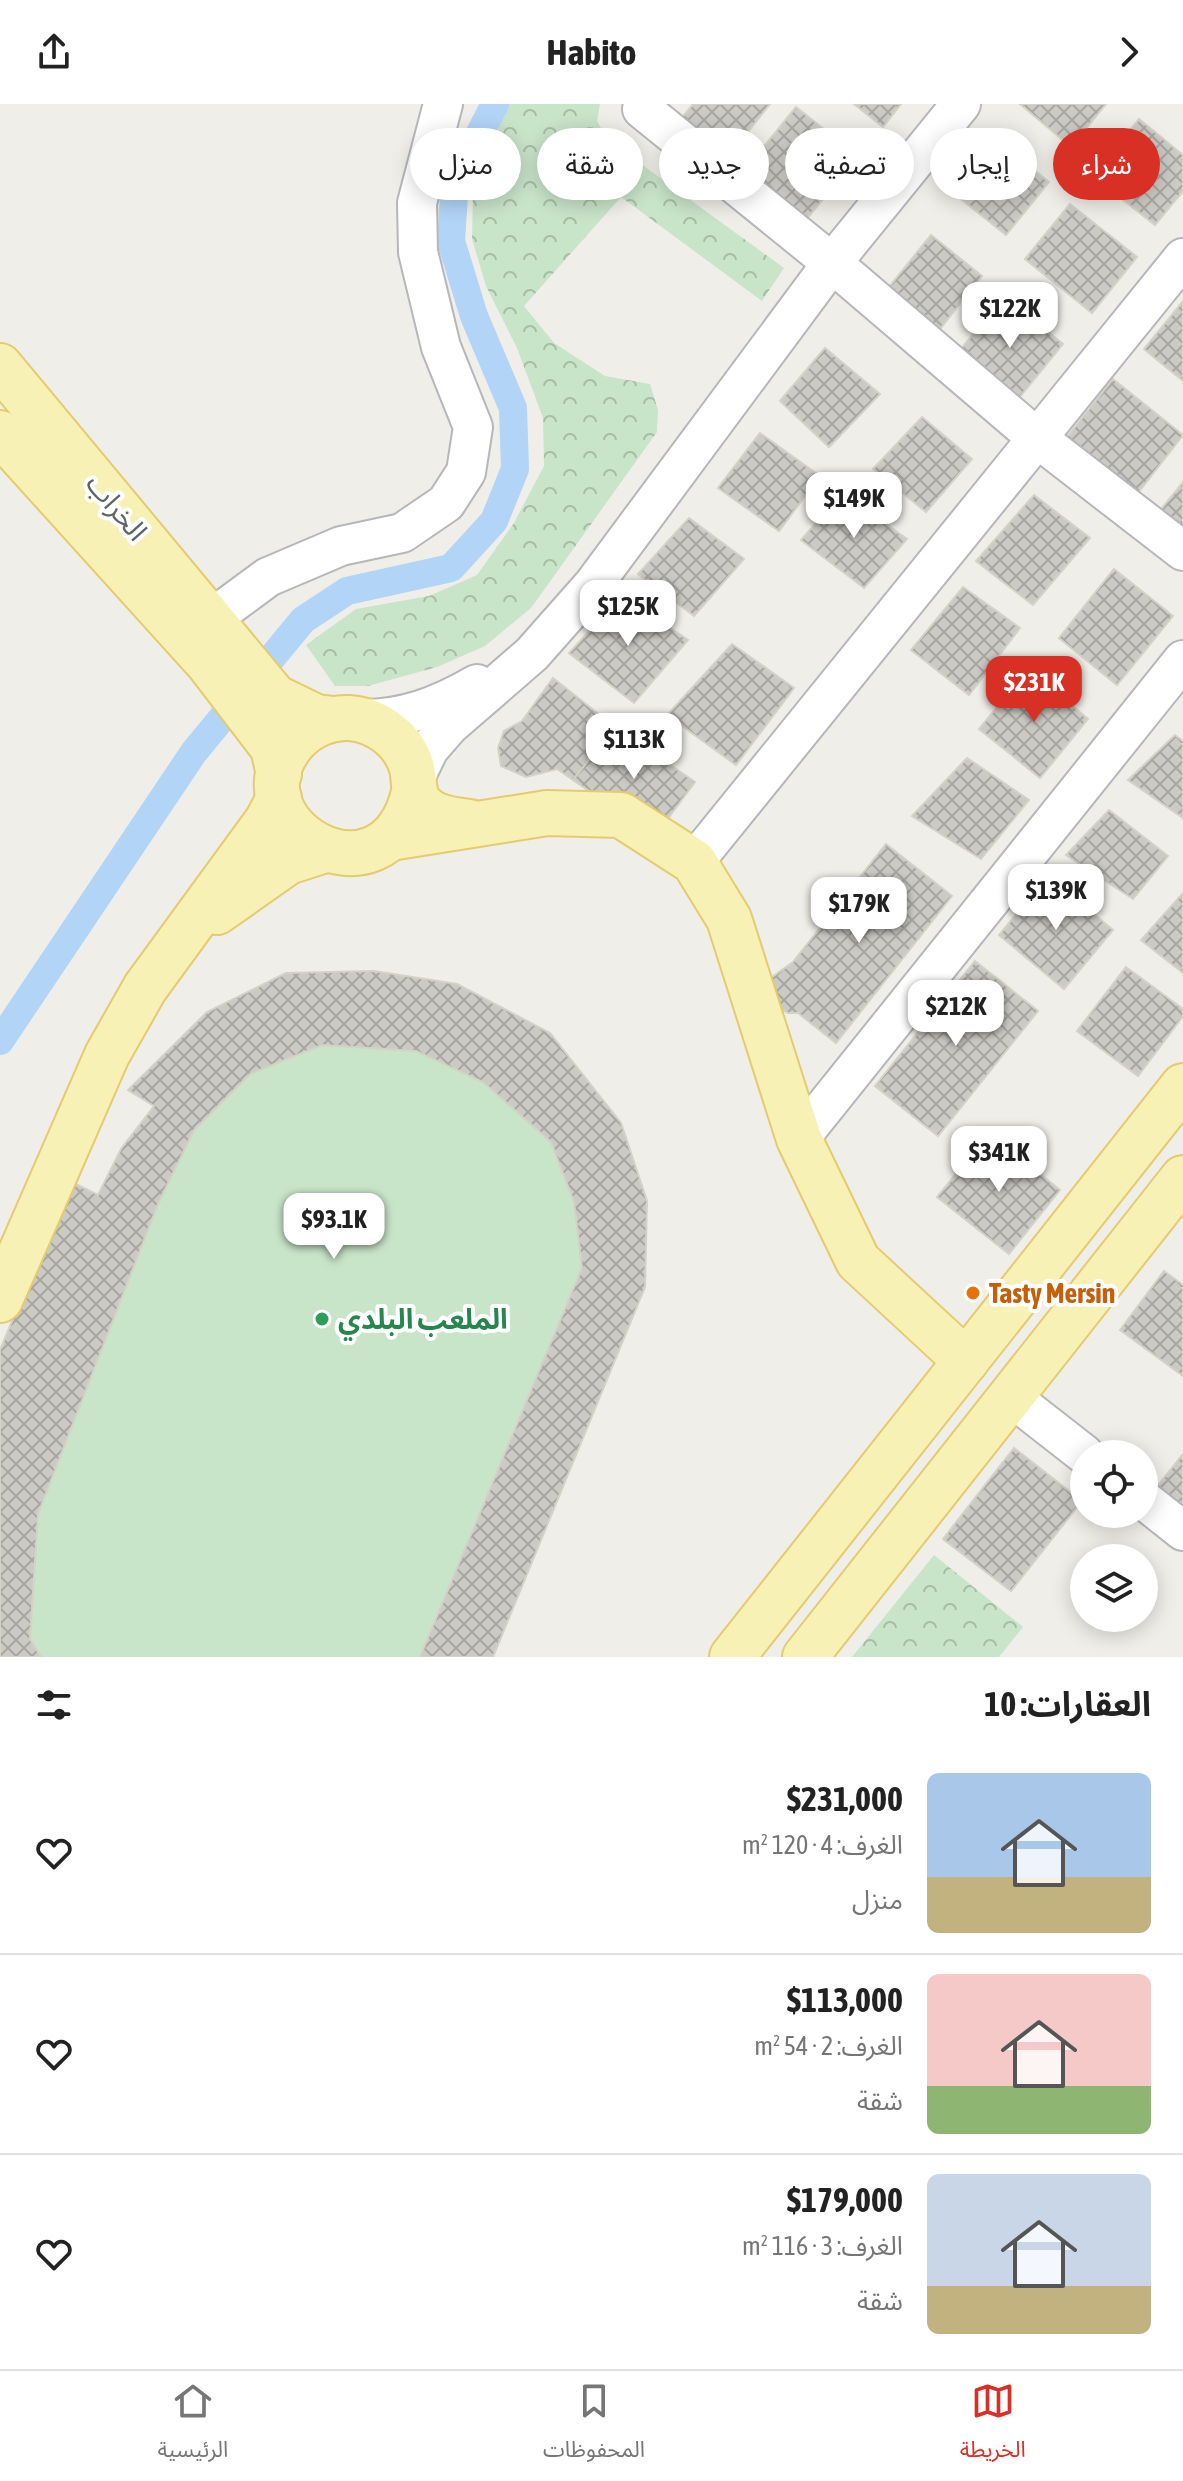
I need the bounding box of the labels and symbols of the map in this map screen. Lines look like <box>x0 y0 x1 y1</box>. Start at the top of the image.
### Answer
pin: $122K <box>954 282 1066 350</box>
street label: الخراب <box>79 467 154 547</box>
pin: $149K <box>798 472 910 540</box>
pin: $125K <box>572 580 684 648</box>
pin: $231K <box>978 656 1090 724</box>
pin: $113K <box>578 713 690 781</box>
pin: $139K <box>1000 864 1112 932</box>
pin: $179K <box>803 877 915 945</box>
pin: $212K <box>900 980 1012 1048</box>
pin: $341K <box>943 1126 1055 1194</box>
pin: $93.1K <box>269 1193 399 1261</box>
place label: Tasty Mersin <box>989 1277 1115 1309</box>
marker: Tasty Mersin <box>964 1284 982 1302</box>
place label: الملعب البلدي <box>338 1303 508 1341</box>
marker: الملعب البلدي <box>313 1310 331 1328</box>

